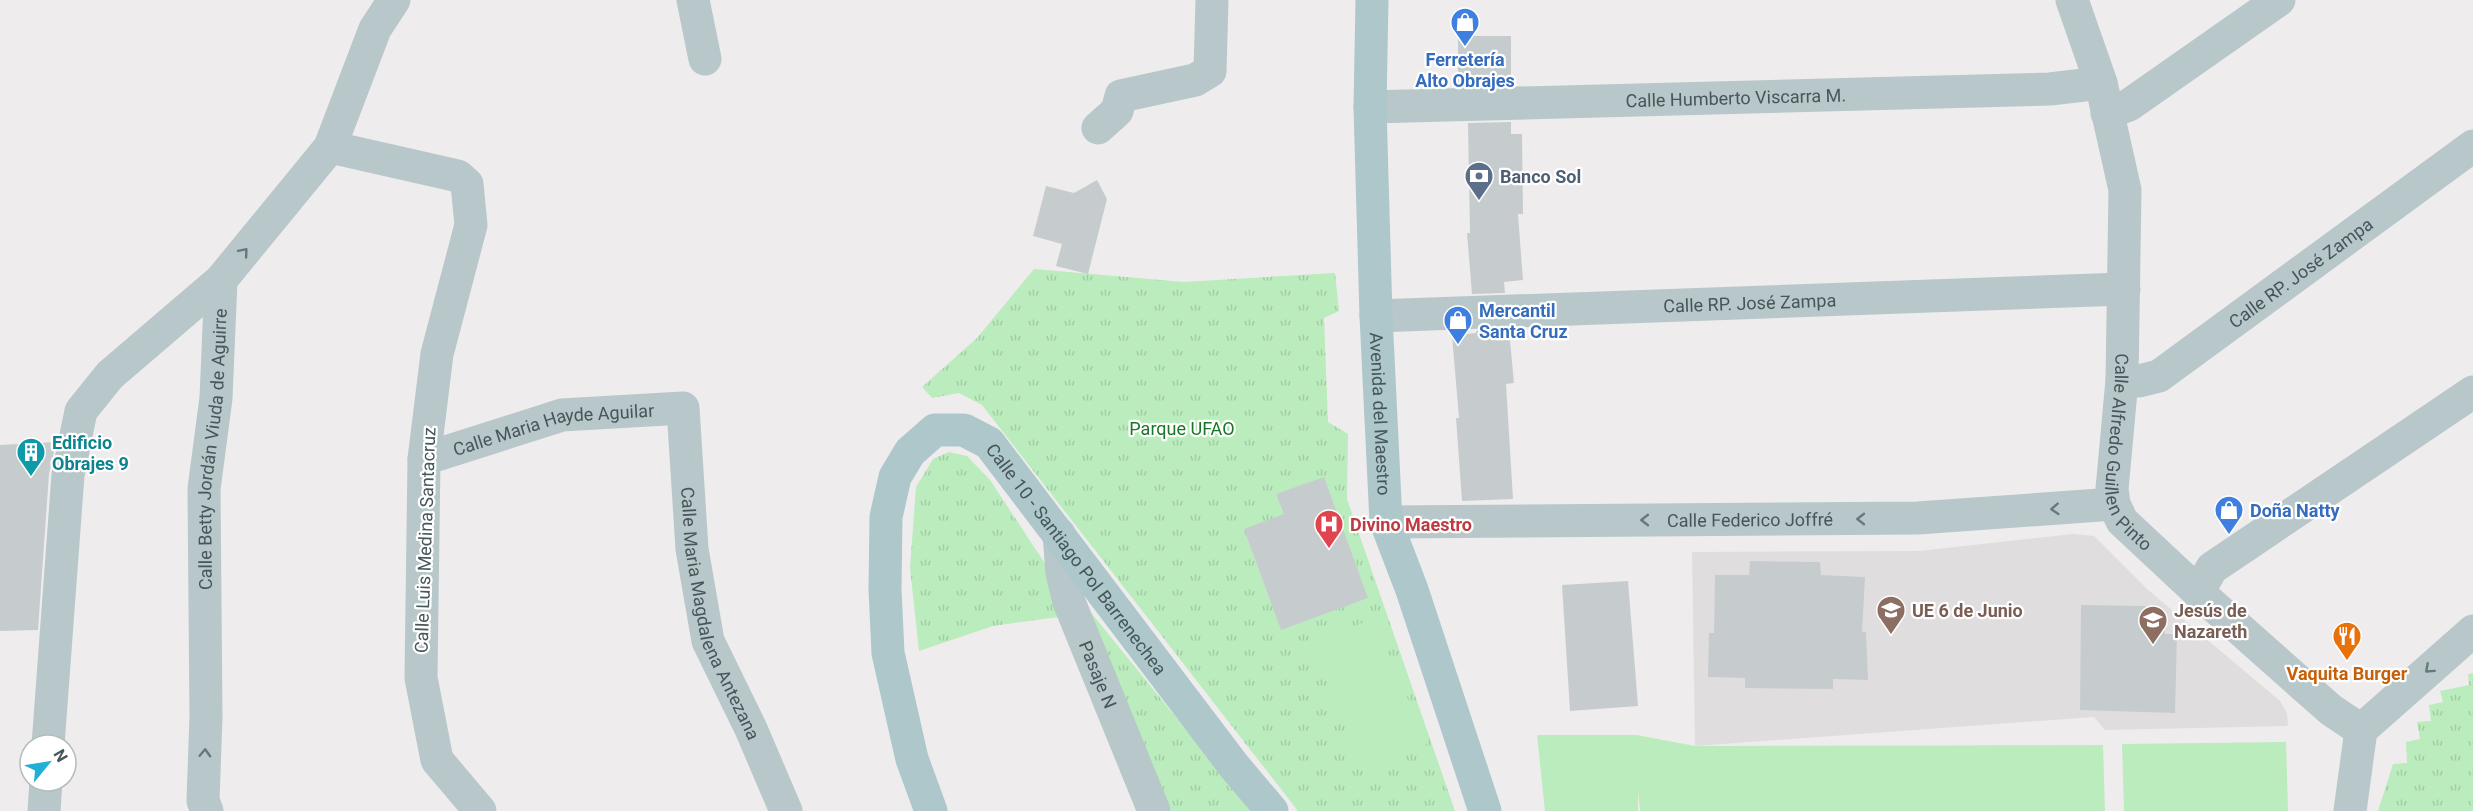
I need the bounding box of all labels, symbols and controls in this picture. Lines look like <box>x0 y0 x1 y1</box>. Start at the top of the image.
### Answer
shop icon: Ferretería Alto Obrajes <box>1449 6 1481 48</box>
place label: Ferretería Alto Obrajes <box>1415 49 1515 91</box>
street label: Calle Humberto Viscarra M. <box>1625 84 1846 111</box>
bank icon: Banco Sol <box>1463 160 1495 202</box>
place label: Banco Sol <box>1500 166 1581 187</box>
street label: Calle RP. José Zampa <box>2224 213 2376 332</box>
one-way arrow <box>236 248 247 259</box>
street label: Calle RP. José Zampa <box>1663 289 1837 316</box>
place label: Mercantil Santa Cruz <box>1479 300 1568 342</box>
shop icon: Mercantil Santa Cruz <box>1442 304 1474 346</box>
street label: Calle Betty Jordán Viuda de Aguirre <box>193 308 230 590</box>
street label: Avenida del Maestro <box>1366 332 1395 496</box>
street label: Calle Alfredo Guillen Pinto <box>2101 353 2157 555</box>
street label: Calle Maria Hayde Aguilar <box>450 399 655 460</box>
park label: Parque UFAO <box>1129 418 1235 439</box>
street label: Calle Luis Medina Santacruz <box>411 427 439 653</box>
place label: Edificio Obrajes 9 <box>52 432 129 474</box>
building icon: Edificio Obrajes 9 <box>15 436 47 478</box>
street label: Calle 10 - Santiago Pol Barrenechea <box>982 439 1171 679</box>
street label: Calle Maria Magdalena Antezana <box>678 486 765 743</box>
shop icon: Doña Natty <box>2213 494 2245 536</box>
place label: Doña Natty <box>2250 500 2341 521</box>
one-way arrow <box>2051 502 2060 515</box>
hospital icon: Divino Maestro <box>1313 508 1345 550</box>
street label: Calle Federico Joffré <box>1667 508 1833 530</box>
one-way arrow <box>1856 513 1865 525</box>
place label: Divino Maestro <box>1350 514 1472 535</box>
one-way arrow <box>1640 514 1649 526</box>
school or university icon: UE 6 de Junio <box>1875 594 1907 636</box>
place label: UE 6 de Junio <box>1912 600 2023 621</box>
place label: Jesús de Nazareth <box>2174 600 2247 642</box>
school or university icon: Jesús de Nazareth <box>2137 604 2169 646</box>
restaurant icon: Vaquita Burger <box>2331 620 2363 662</box>
street label: Pasaje N <box>1075 637 1122 711</box>
one-way arrow <box>2425 662 2436 673</box>
place label: Vaquita Burger <box>2287 663 2408 684</box>
north arrow <box>18 733 78 793</box>
text: N <box>50 746 72 765</box>
one-way arrow <box>198 749 211 758</box>

